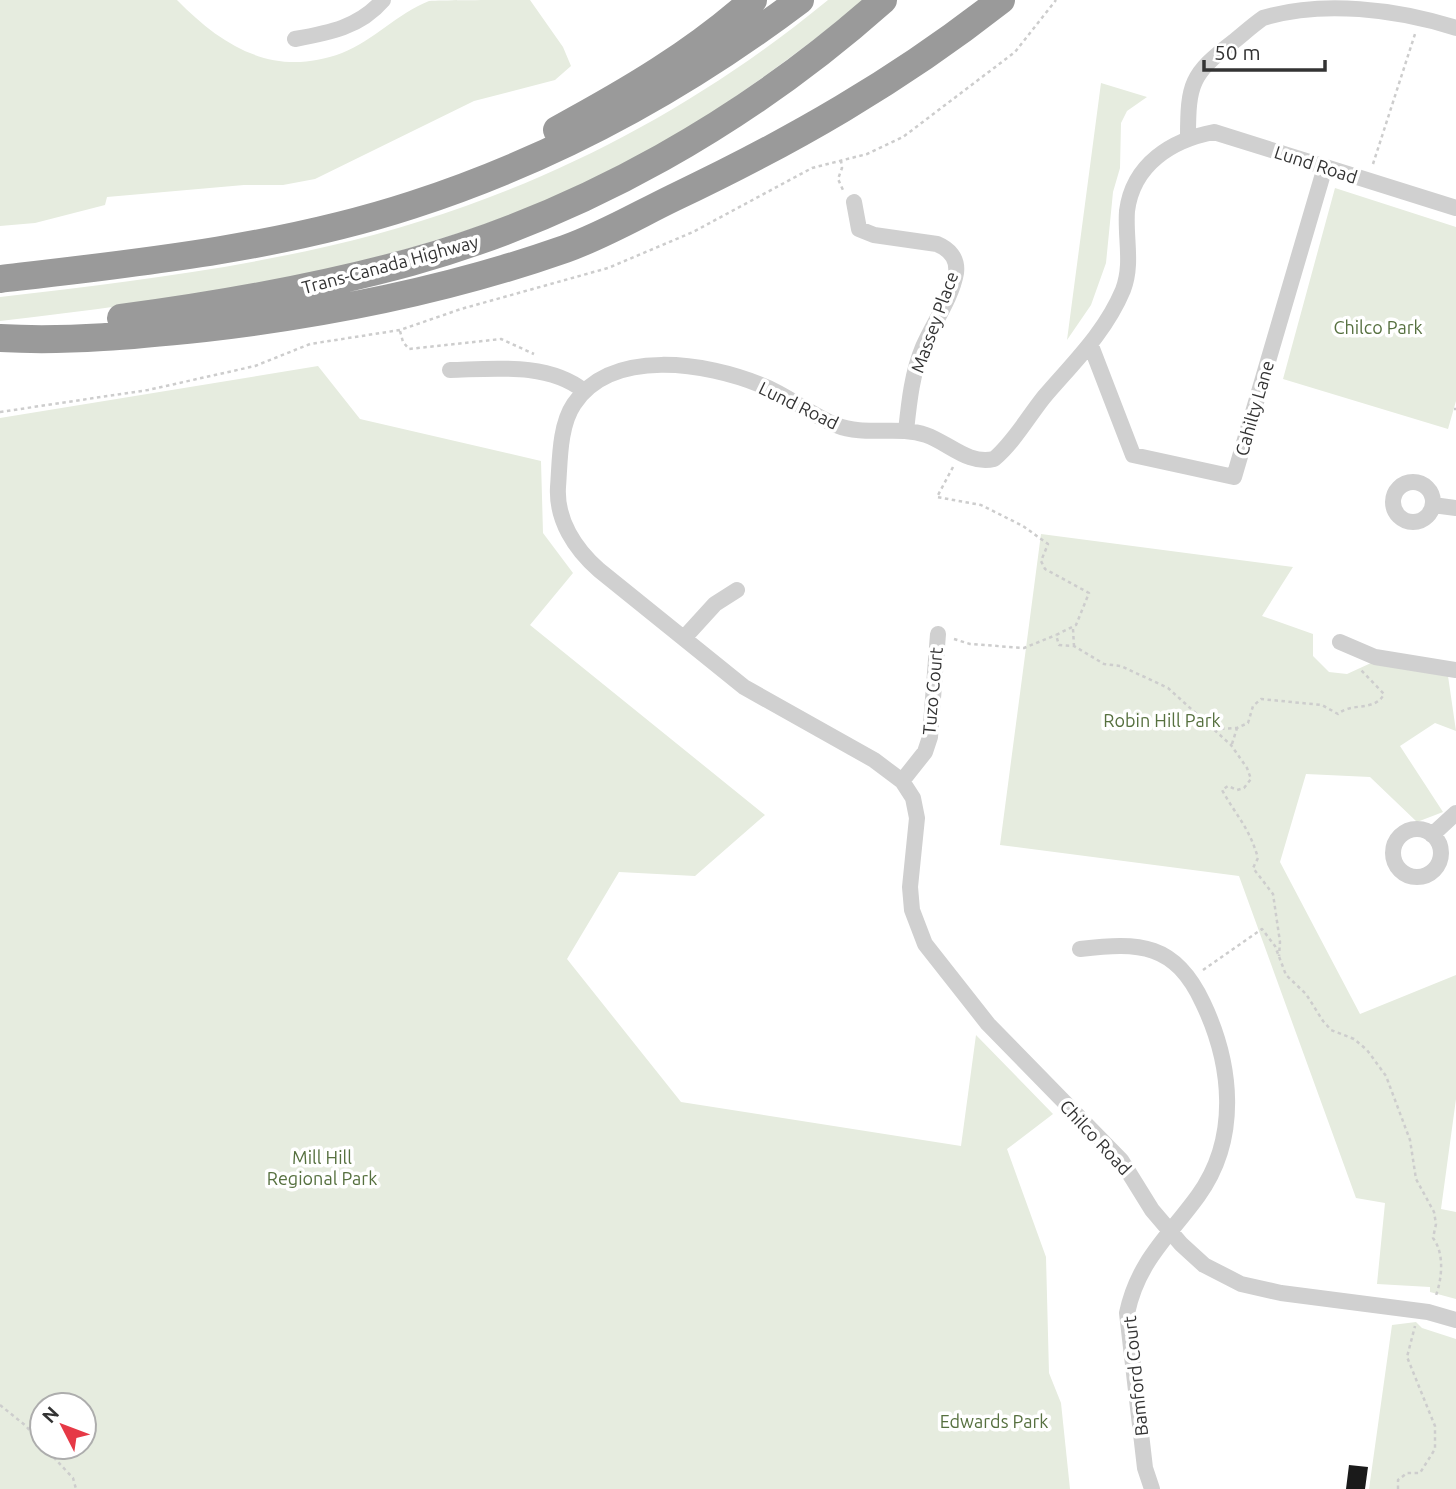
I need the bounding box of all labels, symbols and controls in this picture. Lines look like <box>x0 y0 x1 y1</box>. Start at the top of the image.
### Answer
scale bar <box>1204 28 1325 72</box>
text: 50 m <box>1214 40 1261 64</box>
street label: Lund Road <box>1272 141 1360 187</box>
street label: Trans-Canada Highway <box>300 231 481 297</box>
street label: Massey Place <box>906 269 962 375</box>
park label: Chilco Park <box>1333 317 1423 337</box>
street label: Cahilty Lane <box>1231 358 1277 458</box>
street label: Lund Road <box>756 377 842 433</box>
street label: Tuzo Court <box>918 646 946 736</box>
park label: Robin Hill Park <box>1103 710 1221 730</box>
street label: Chilco Road <box>1056 1095 1136 1179</box>
park label: Mill Hill Regional Park <box>267 1147 377 1188</box>
street label: Bamford Court <box>1119 1315 1151 1437</box>
north arrow <box>28 1391 98 1461</box>
text: N <box>37 1402 63 1427</box>
park label: Edwards Park <box>940 1411 1048 1431</box>

